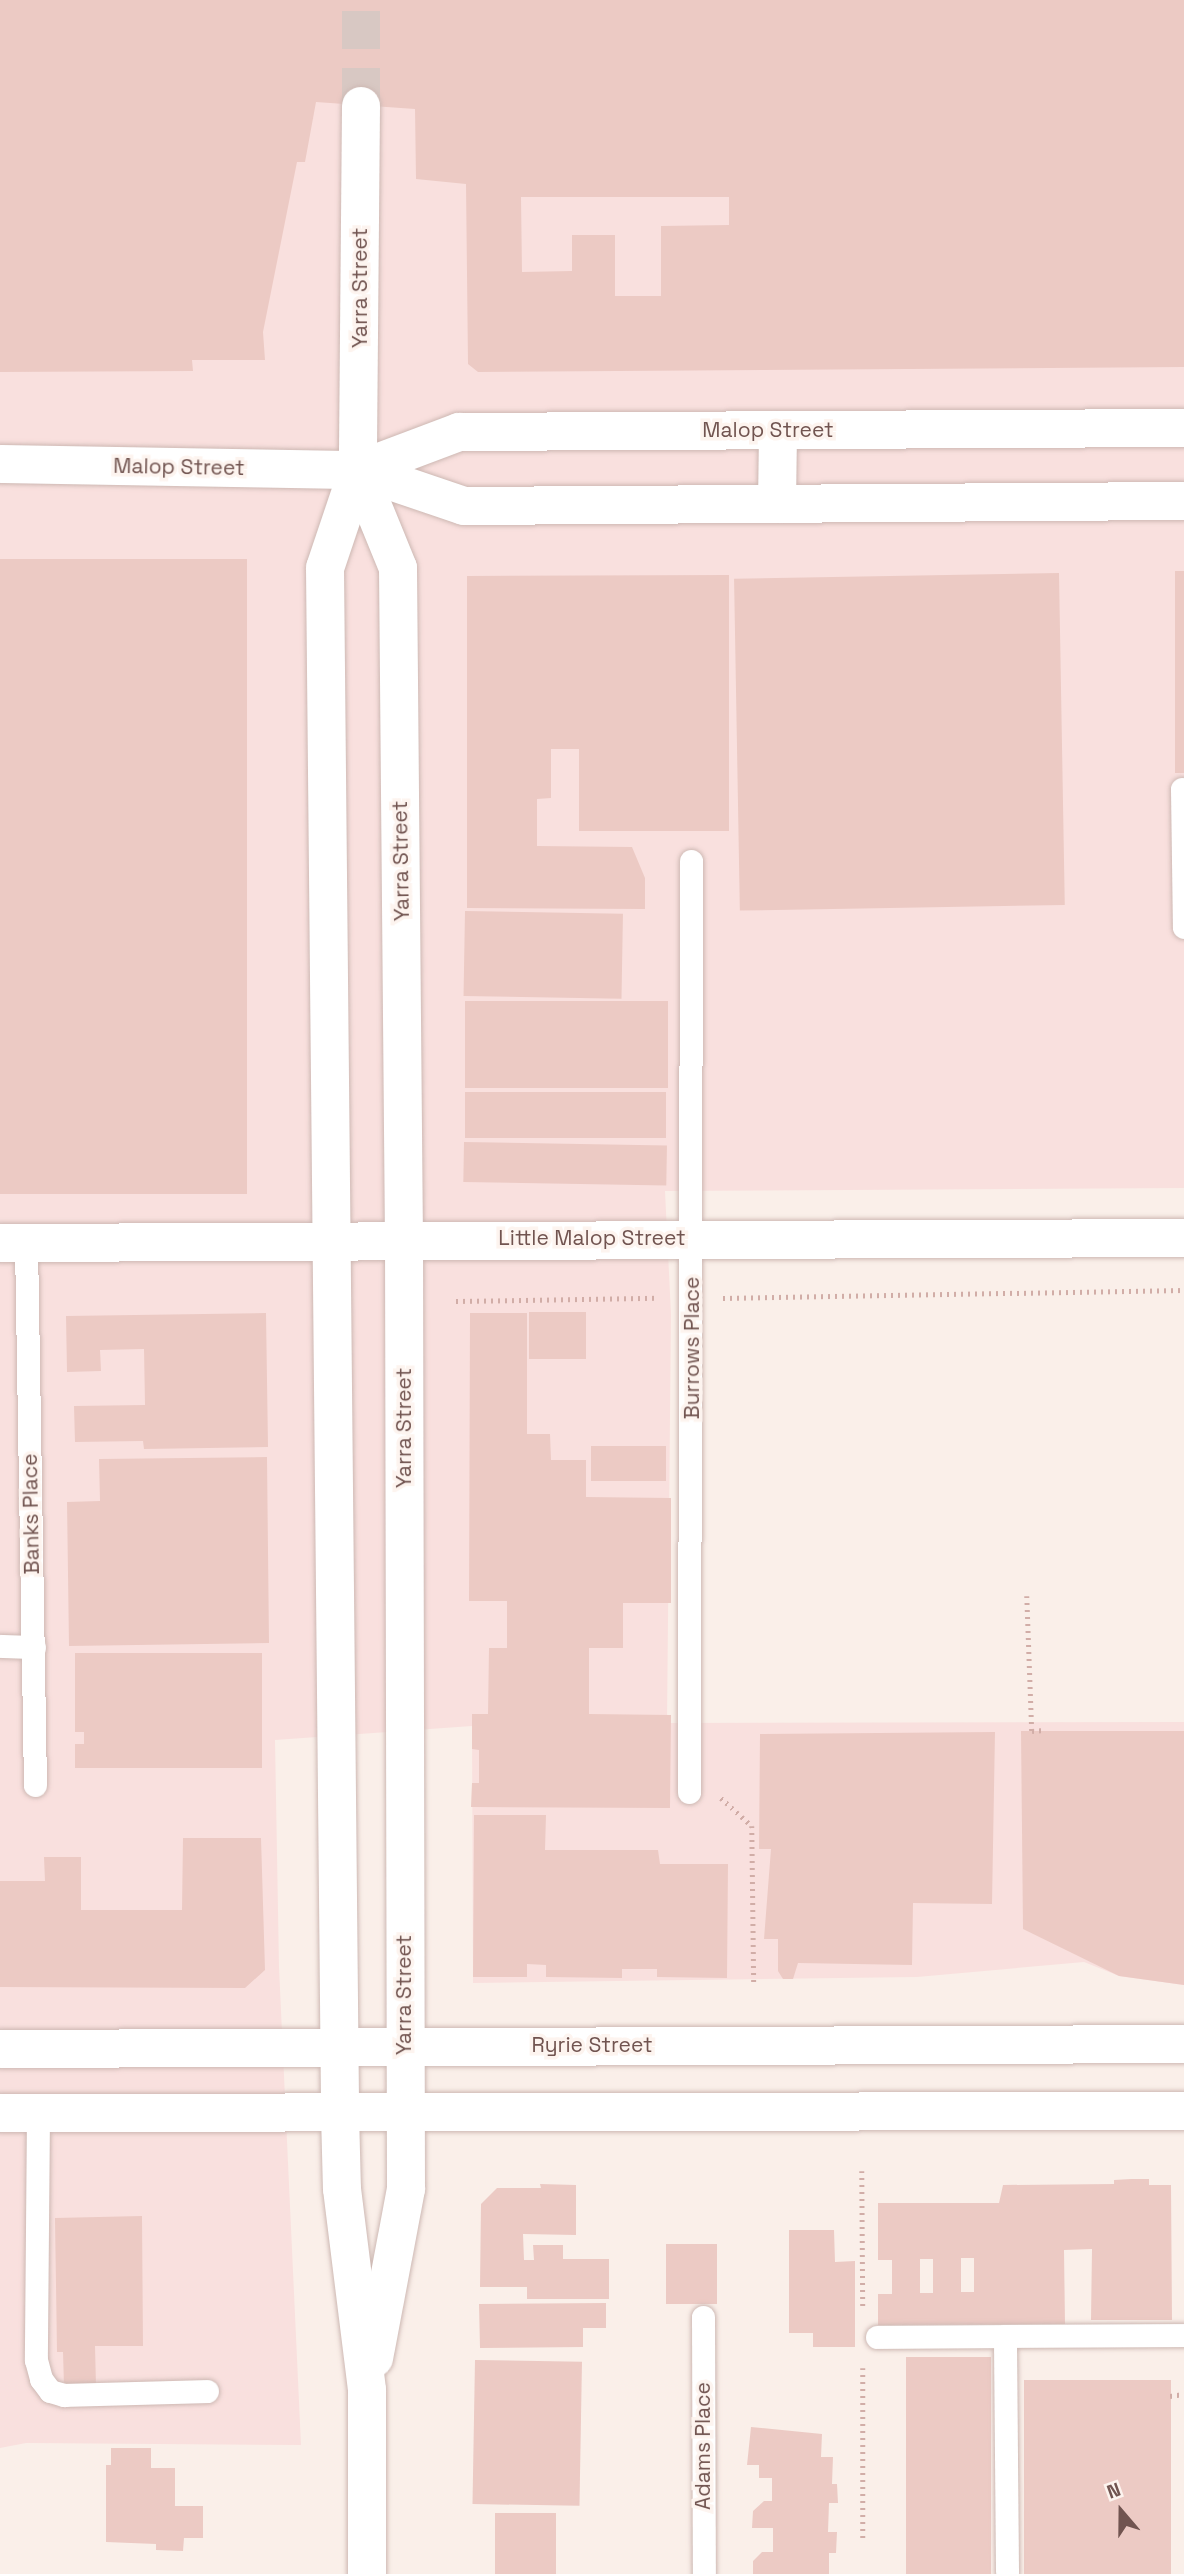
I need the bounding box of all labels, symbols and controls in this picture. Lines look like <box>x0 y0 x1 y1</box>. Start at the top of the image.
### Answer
street label: Yarra Street <box>347 228 373 348</box>
street label: Malop Street <box>702 417 834 443</box>
street label: Malop Street <box>113 453 245 481</box>
street label: Yarra Street <box>387 801 415 921</box>
street label: Little Malop Street <box>498 1225 686 1251</box>
street label: Burrows Place <box>679 1277 705 1419</box>
street label: Yarra Street <box>391 1368 417 1488</box>
street label: Banks Place <box>17 1453 45 1575</box>
street label: Yarra Street <box>391 1935 417 2055</box>
street label: Ryrie Street <box>531 2032 653 2058</box>
street label: Adams Place <box>690 2382 716 2510</box>
north arrow <box>1086 2476 1156 2546</box>
text: N <box>1103 2477 1124 2505</box>

